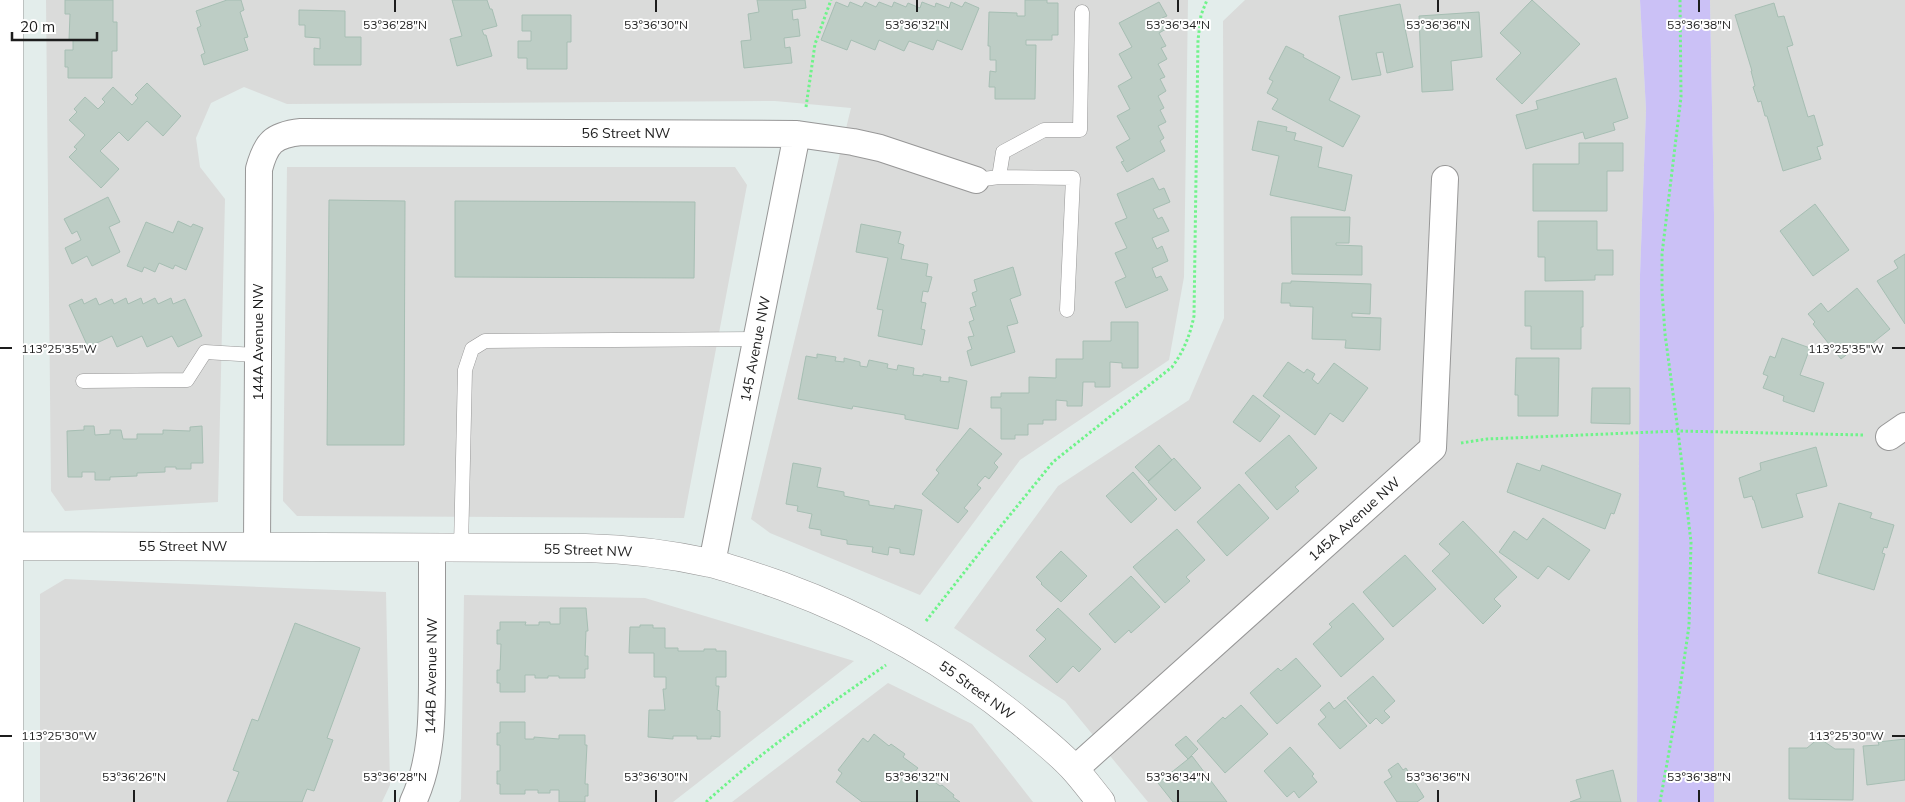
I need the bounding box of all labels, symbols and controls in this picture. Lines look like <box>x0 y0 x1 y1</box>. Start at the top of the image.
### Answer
scale bar <box>12 10 98 42</box>
text: 20 m <box>20 17 55 36</box>
text: 53°36'28"N <box>363 17 427 32</box>
text: 53°36'30"N <box>624 17 688 32</box>
text: 53°36'32"N <box>885 17 949 32</box>
text: 53°36'34"N <box>1146 17 1210 32</box>
text: 53°36'36"N <box>1406 17 1470 32</box>
text: 53°36'38"N <box>1667 17 1731 32</box>
street label: 56 Street NW <box>582 124 671 142</box>
street label: 144A Avenue NW <box>249 283 267 401</box>
street label: 145 Avenue NW <box>736 294 774 403</box>
text: 113°25'35"W <box>21 341 97 356</box>
text: 113°25'35"W <box>1808 341 1884 356</box>
street label: 145A Avenue NW <box>1304 473 1404 565</box>
street label: 55 Street NW <box>139 537 228 555</box>
street label: 55 Street NW <box>543 539 633 561</box>
street label: 144B Avenue NW <box>421 617 441 735</box>
street label: 55 Street NW <box>936 657 1019 724</box>
text: 113°25'30"W <box>21 728 97 743</box>
text: 113°25'30"W <box>1808 728 1884 743</box>
text: 53°36'26"N <box>102 769 166 784</box>
text: 53°36'28"N <box>363 769 427 784</box>
text: 53°36'30"N <box>624 769 688 784</box>
text: 53°36'32"N <box>885 769 949 784</box>
text: 53°36'34"N <box>1146 769 1210 784</box>
text: 53°36'36"N <box>1406 769 1470 784</box>
text: 53°36'38"N <box>1667 769 1731 784</box>

